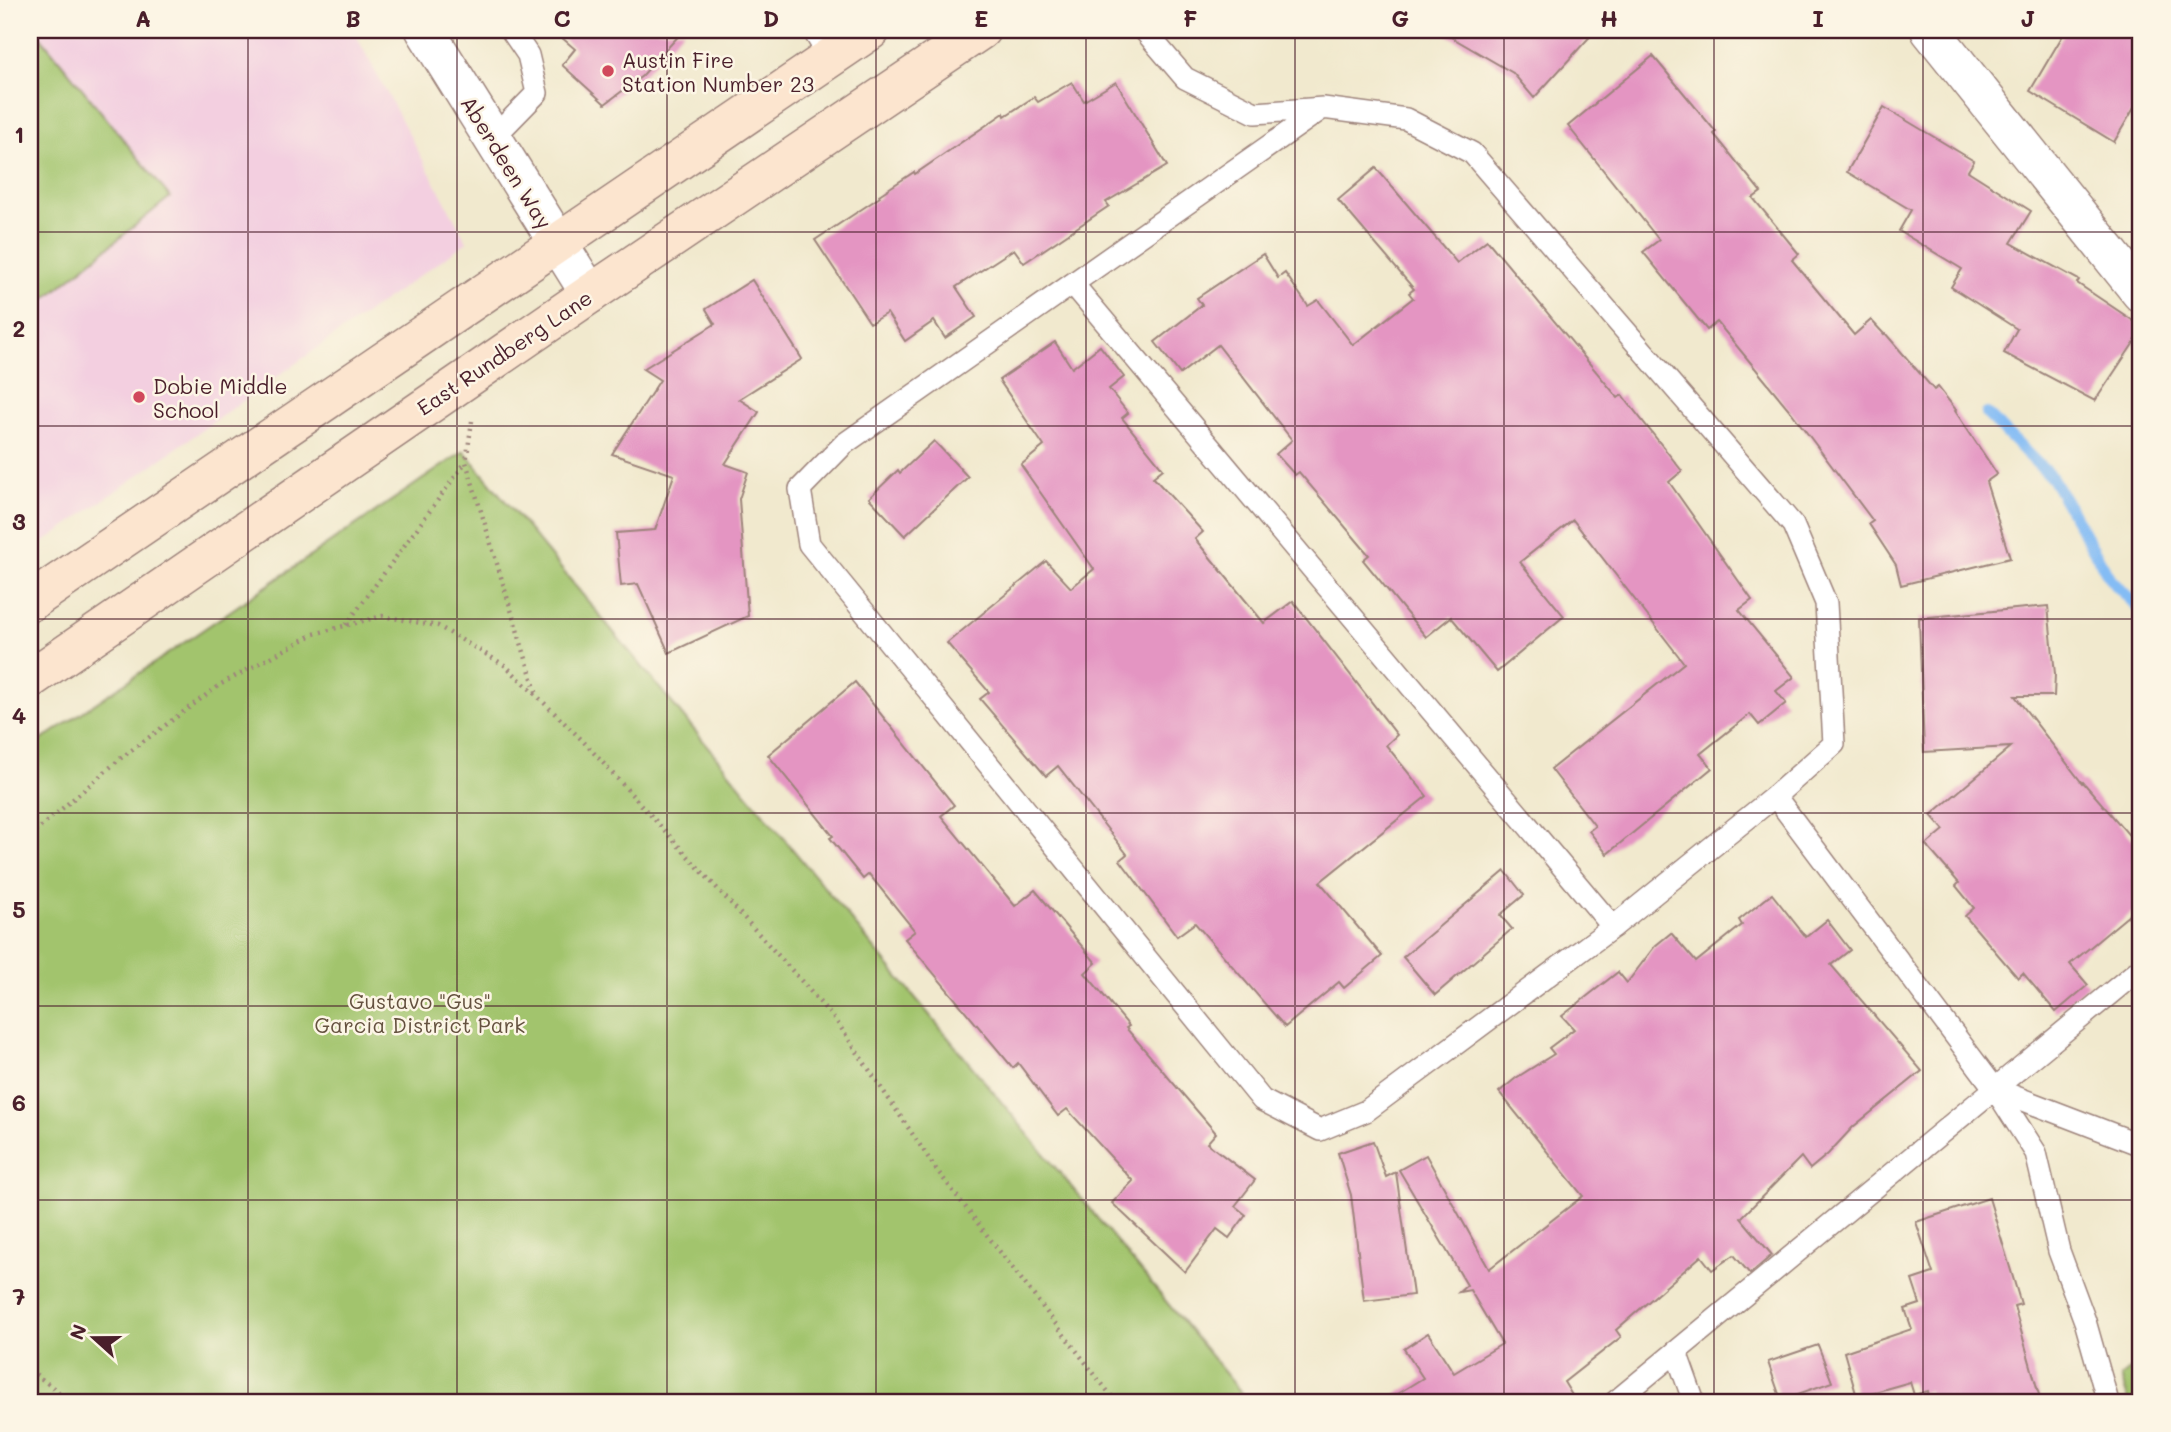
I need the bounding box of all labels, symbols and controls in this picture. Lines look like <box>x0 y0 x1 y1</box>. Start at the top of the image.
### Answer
text: A <box>135 3 151 33</box>
text: B <box>345 3 361 33</box>
text: C <box>553 3 571 33</box>
text: D <box>763 3 779 33</box>
text: E <box>974 3 988 33</box>
text: F <box>1183 3 1197 33</box>
text: G <box>1391 3 1409 33</box>
text: H <box>1600 3 1618 33</box>
text: I <box>1812 3 1824 33</box>
text: J <box>2020 3 2036 33</box>
place label: Austin Fire Station Number 23 <box>622 46 814 97</box>
marker: Austin Fire Station Number 23 <box>600 63 616 79</box>
street label: Aberdeen Way <box>455 91 559 233</box>
text: 1 <box>14 119 24 149</box>
street label: East Rundberg Lane <box>411 283 597 421</box>
text: 2 <box>13 313 25 343</box>
place label: Dobie Middle School <box>153 372 287 423</box>
marker: Dobie Middle School <box>131 389 147 405</box>
text: 3 <box>12 506 26 536</box>
text: 4 <box>12 700 26 730</box>
text: 5 <box>12 894 26 924</box>
park label: Gustavo "Gus" Garcia District Park <box>315 987 525 1038</box>
text: 6 <box>12 1087 26 1117</box>
text: 7 <box>13 1281 26 1311</box>
north arrow <box>60 1302 130 1372</box>
text: N <box>63 1321 92 1343</box>

